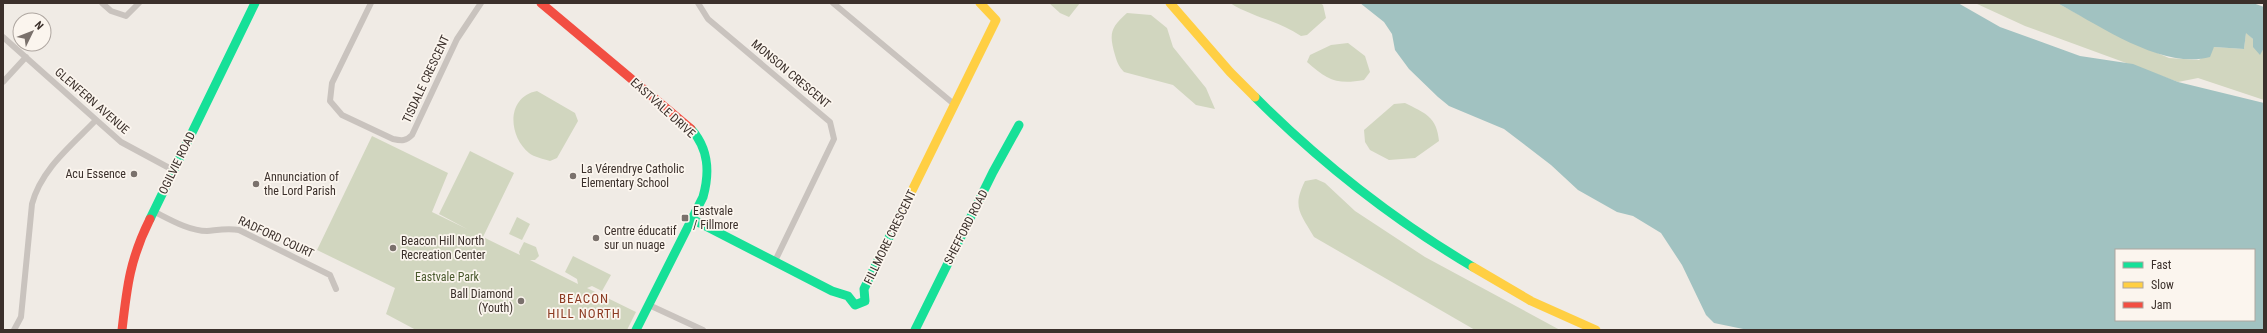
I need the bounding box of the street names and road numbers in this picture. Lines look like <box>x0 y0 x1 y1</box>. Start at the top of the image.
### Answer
street label: TISDALE CRESCENT <box>400 33 452 125</box>
street label: MONSON CRESCENT <box>749 37 833 111</box>
street label: GLENFERN AVENUE <box>52 65 132 137</box>
street label: EASTVALE DRIVE <box>628 75 698 141</box>
street label: OGILVIE ROAD <box>156 129 198 196</box>
street label: SHEFFORD ROAD <box>941 187 991 267</box>
street label: FILLMORE CRESCENT <box>861 188 919 286</box>
street label: RADFORD COURT <box>236 213 316 261</box>

